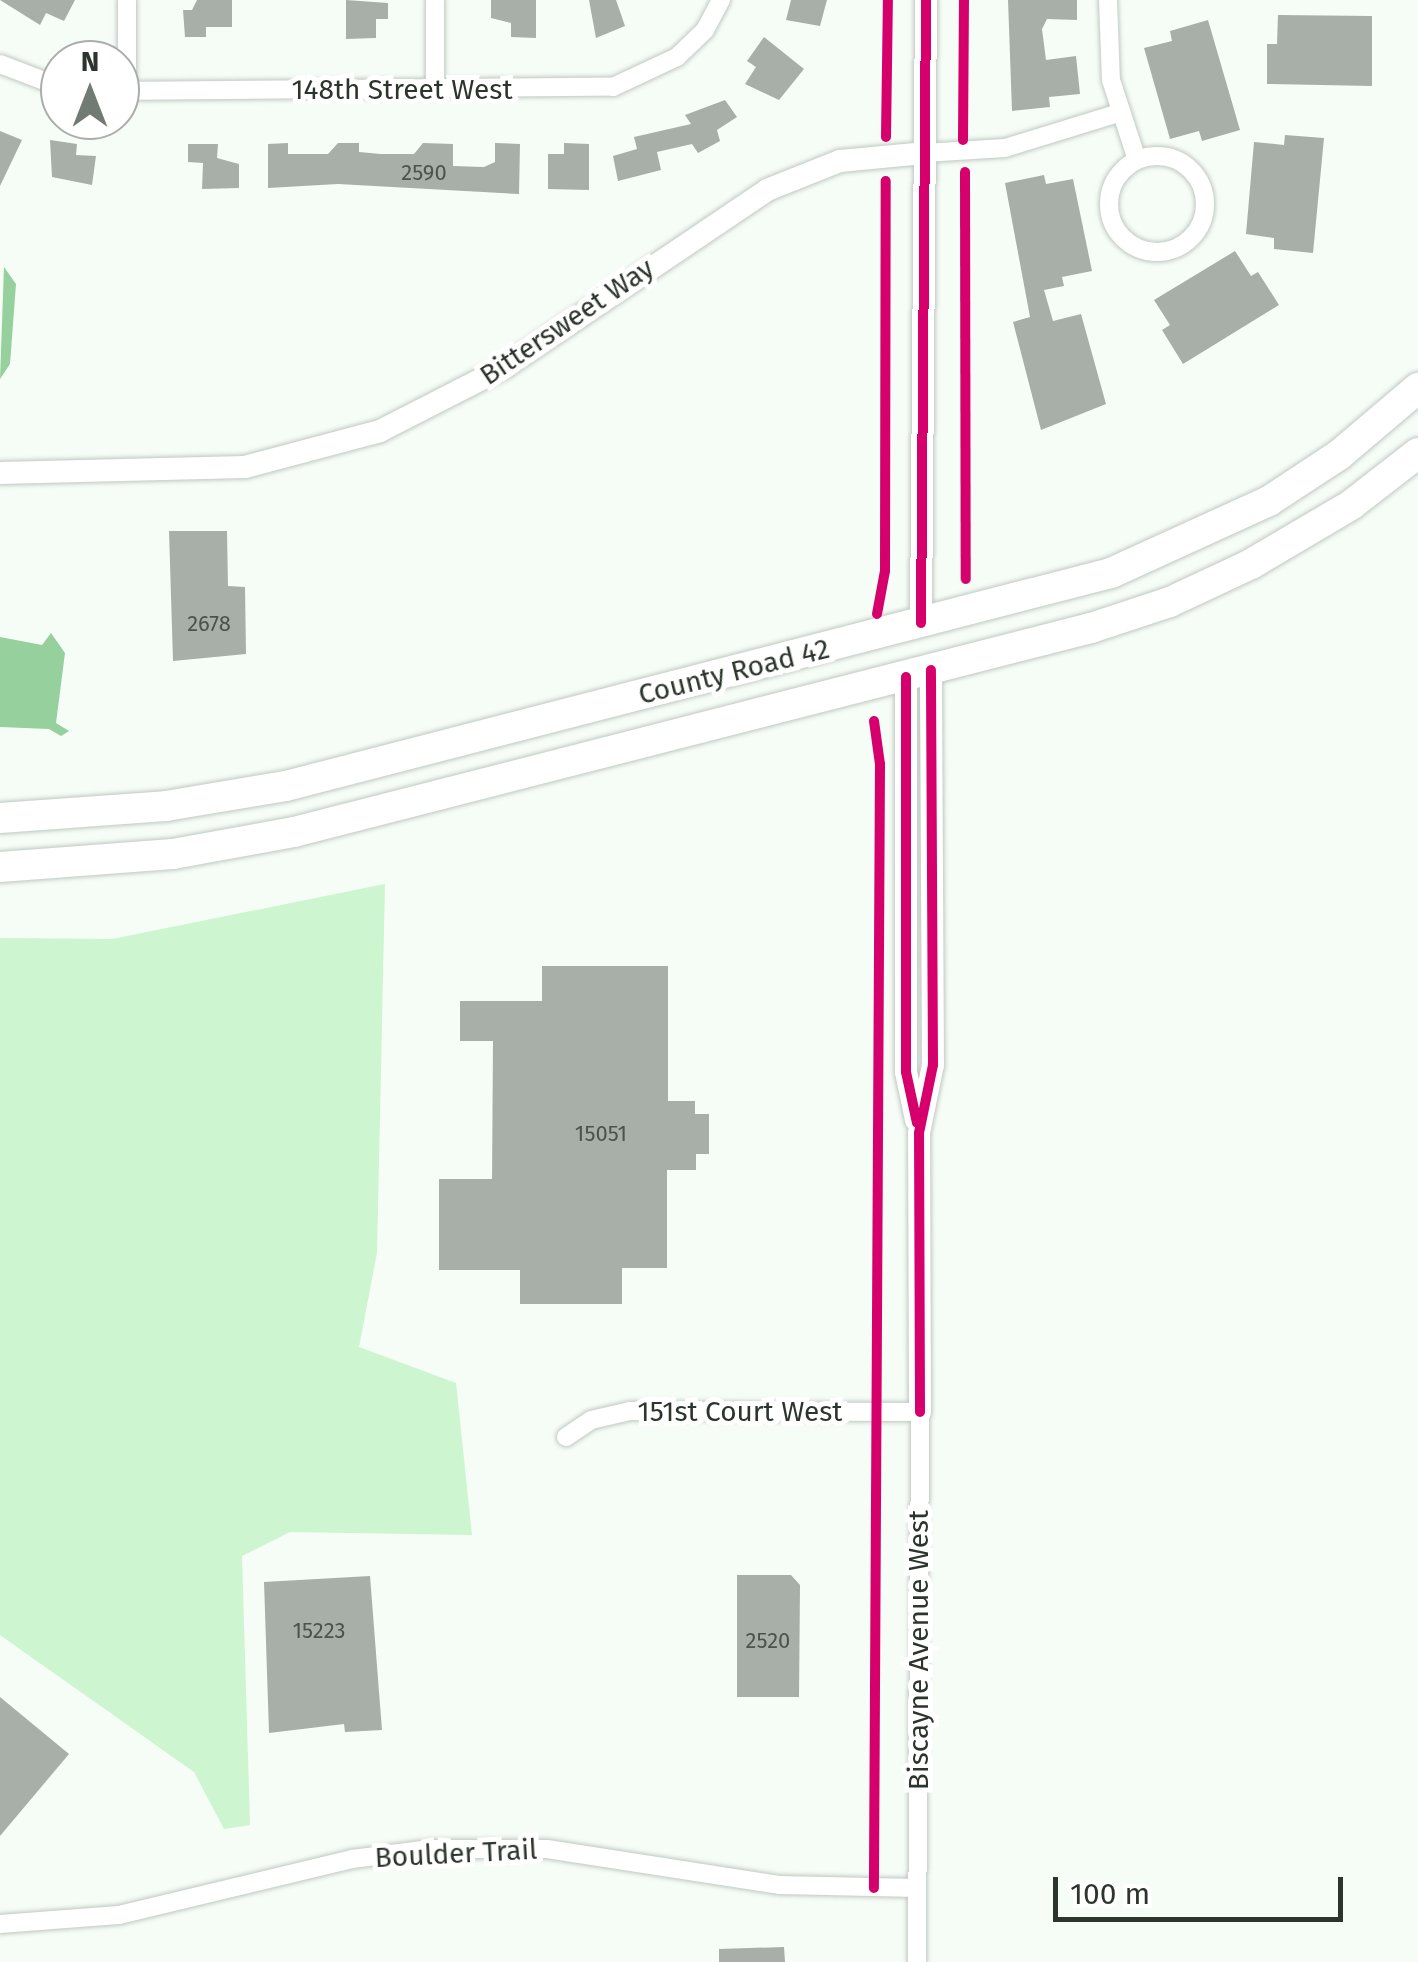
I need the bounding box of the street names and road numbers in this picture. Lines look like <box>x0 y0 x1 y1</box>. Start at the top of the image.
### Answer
street label: 148th Street West <box>291 73 513 107</box>
street label: Bittersweet Way <box>474 252 660 392</box>
street label: County Road 42 <box>635 632 833 712</box>
street label: 151st Court West <box>638 1395 842 1429</box>
street label: Biscayne Avenue West <box>902 1510 936 1790</box>
street label: Boulder Trail <box>374 1833 538 1875</box>

